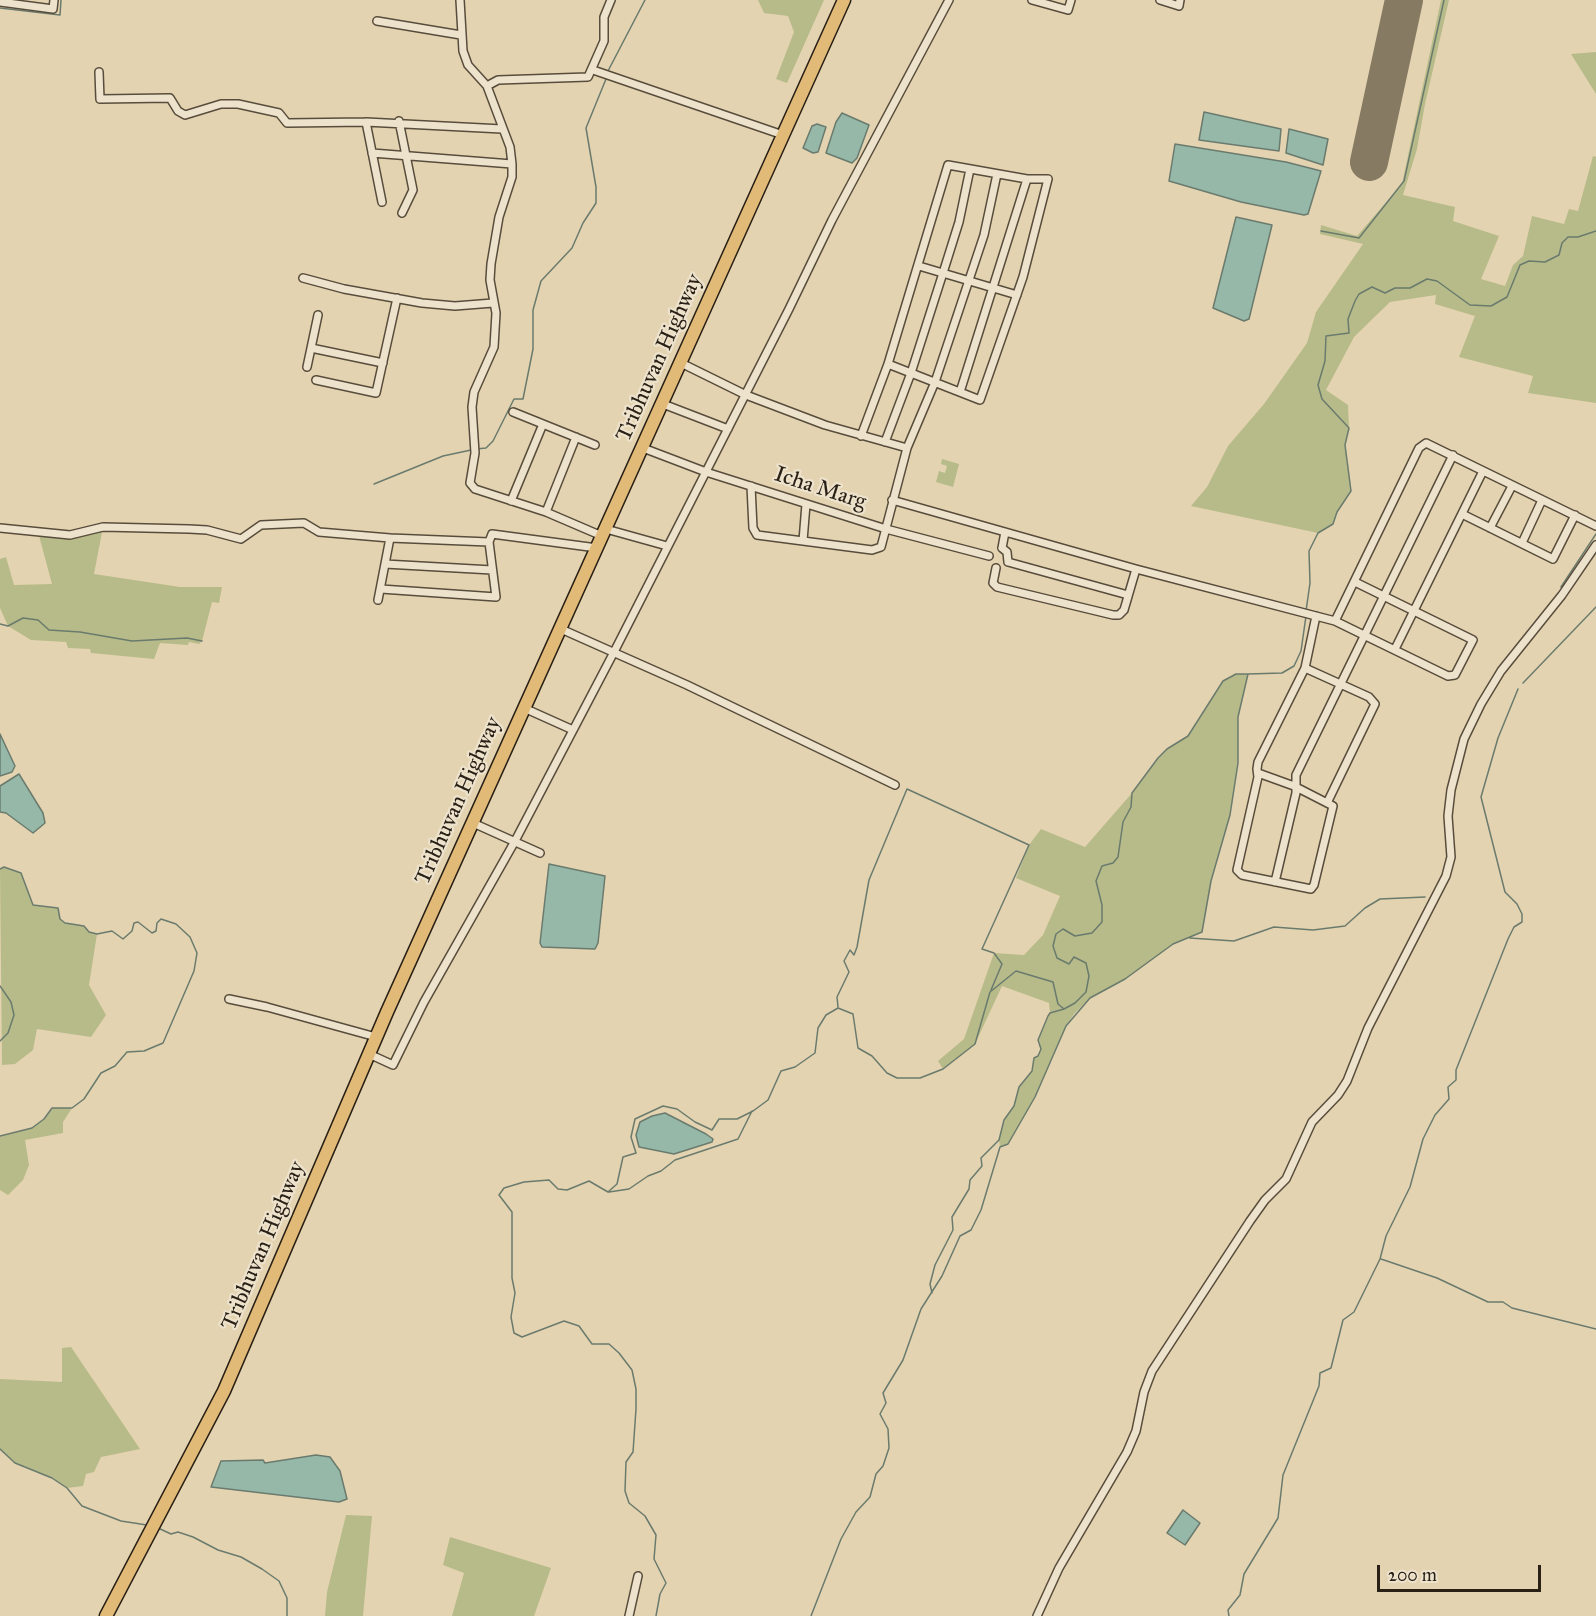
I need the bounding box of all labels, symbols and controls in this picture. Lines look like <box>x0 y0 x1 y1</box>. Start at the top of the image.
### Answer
street label: Tribhuvan Highway <box>611 270 709 446</box>
street label: Icha Marg <box>771 462 869 516</box>
street label: Tribhuvan Highway <box>410 713 508 889</box>
street label: Tribhuvan Highway <box>217 1158 311 1334</box>
scale bar <box>1380 1553 1544 1591</box>
text: 200 m <box>1388 1564 1437 1586</box>

